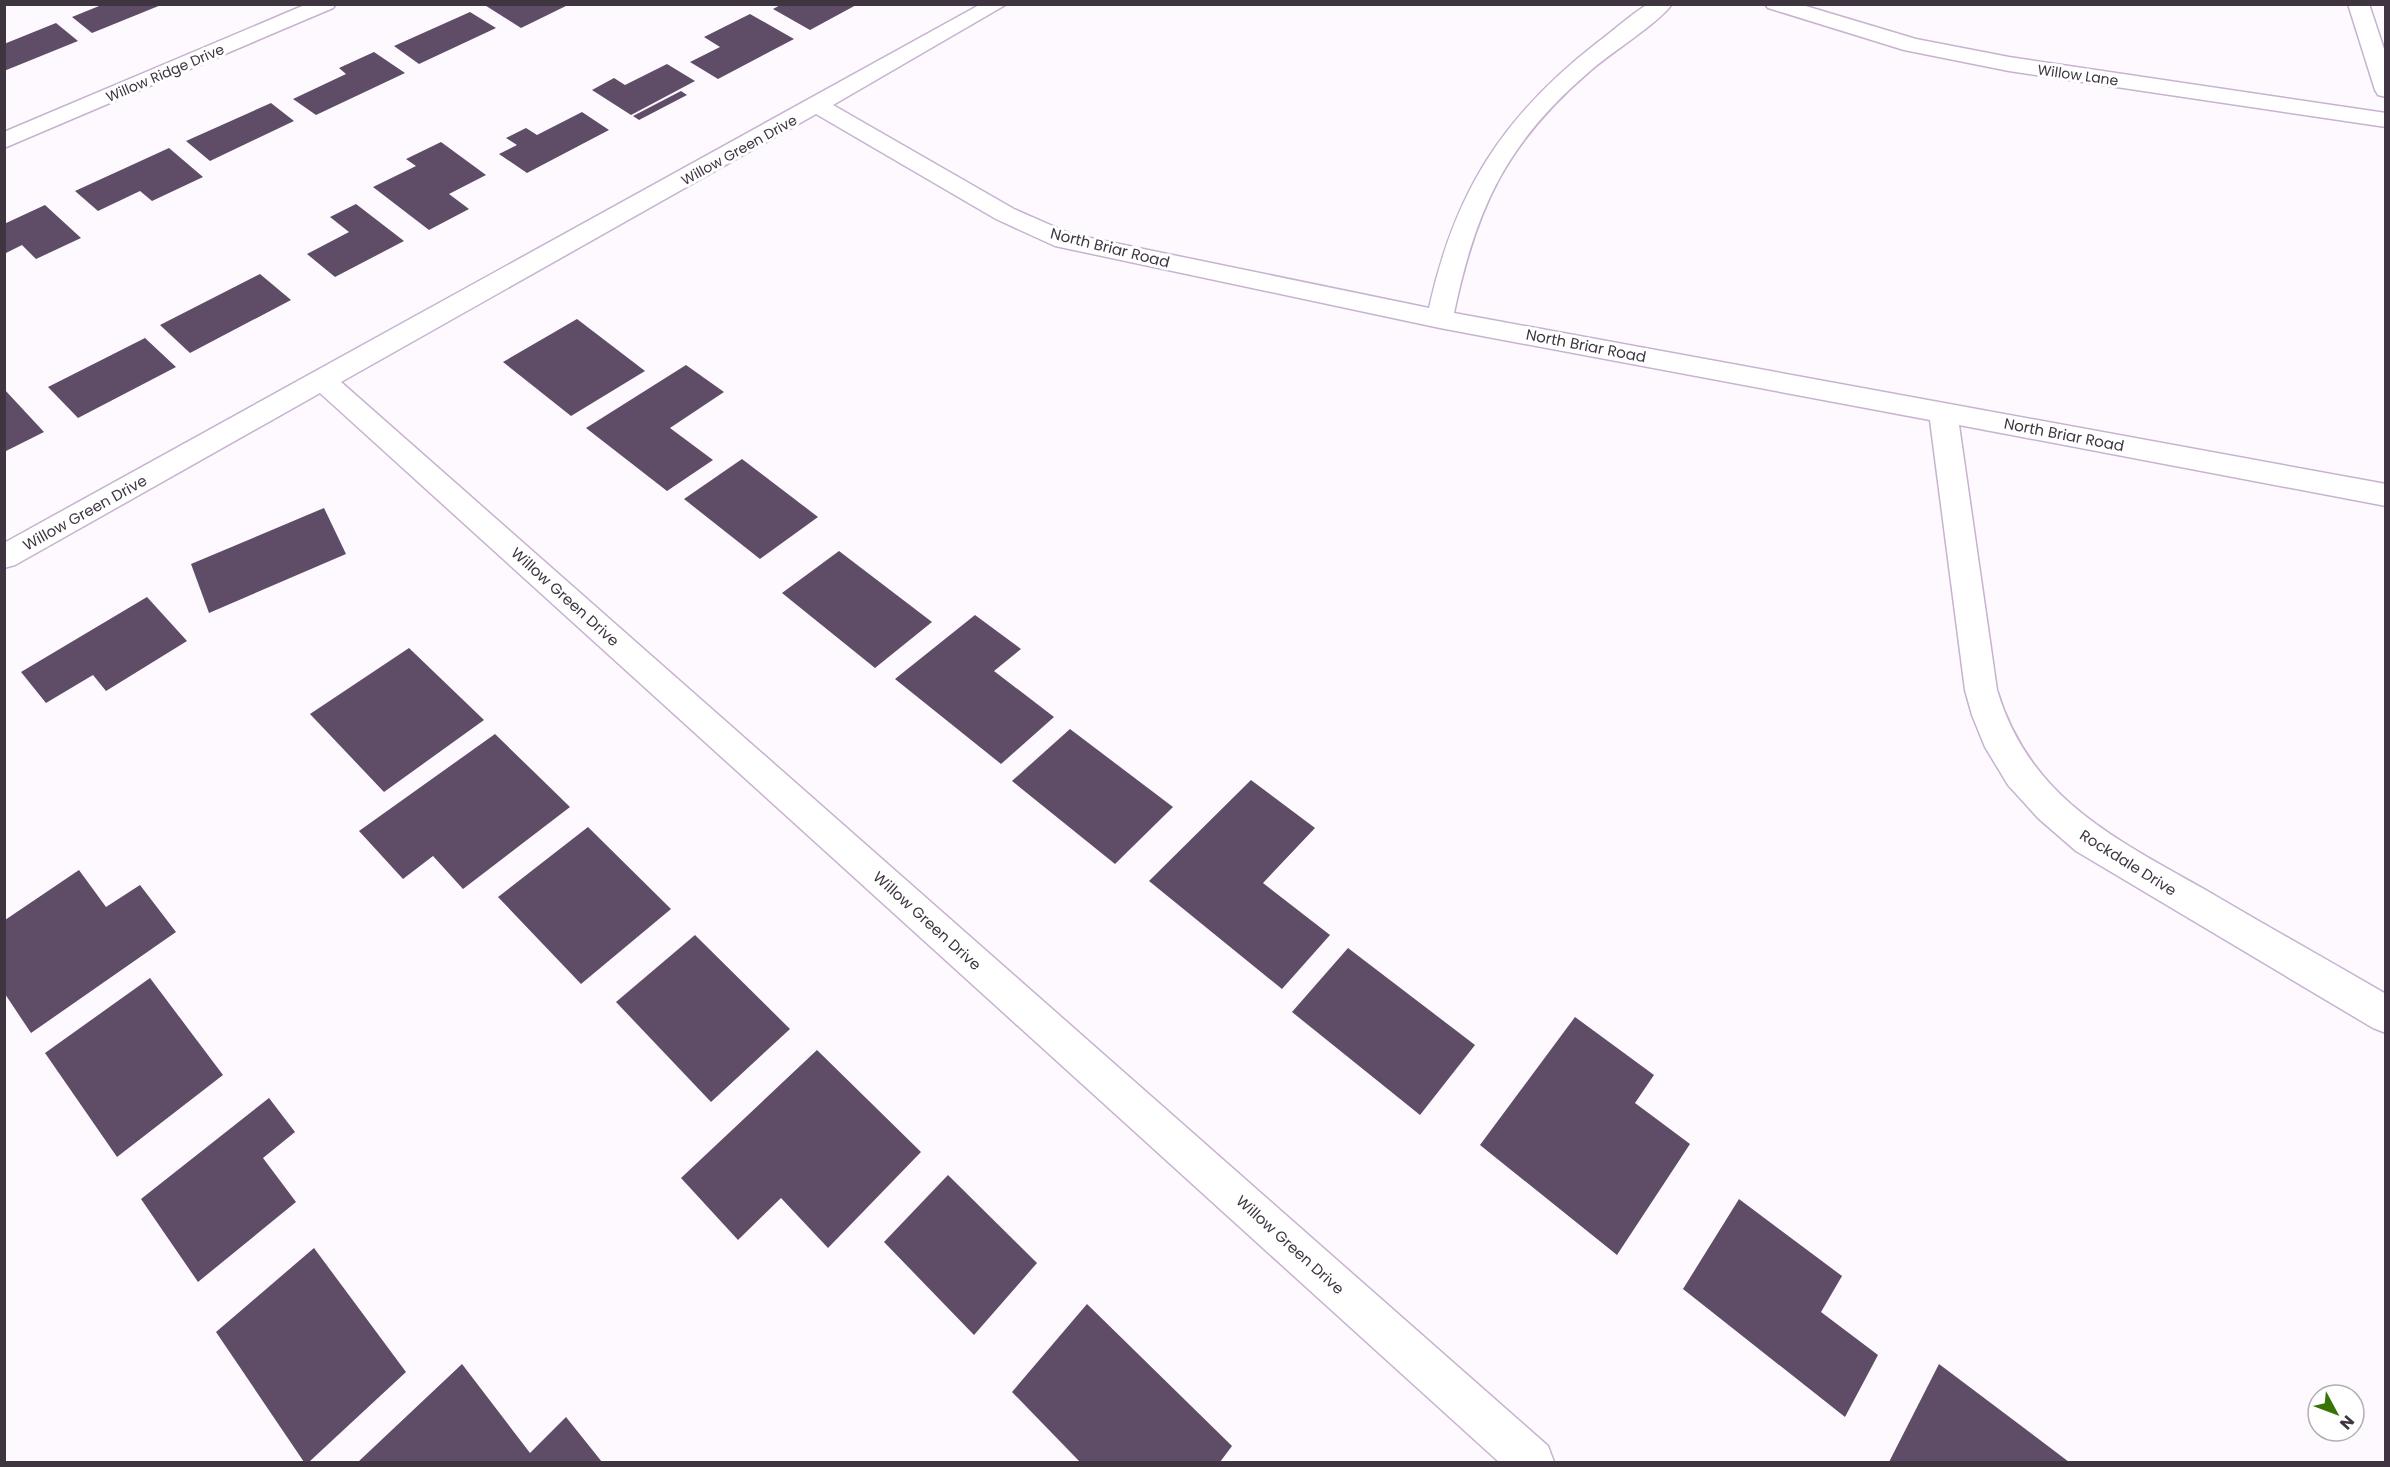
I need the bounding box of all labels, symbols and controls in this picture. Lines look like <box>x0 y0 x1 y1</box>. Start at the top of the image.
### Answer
street label: Willow Ridge Drive <box>103 39 227 107</box>
street label: Willow Lane <box>2036 59 2120 91</box>
street label: Willow Green Drive <box>678 110 801 190</box>
street label: North Briar Road <box>1048 223 1172 272</box>
street label: North Briar Road <box>1524 324 1648 367</box>
street label: North Briar Road <box>2002 413 2126 456</box>
street label: Willow Green Drive <box>19 470 151 555</box>
street label: Willow Green Drive <box>507 542 624 651</box>
street label: Rockdale Drive <box>2076 824 2181 901</box>
street label: Willow Green Drive <box>869 866 986 975</box>
street label: Willow Green Drive <box>1232 1190 1349 1299</box>
north arrow <box>2306 1383 2366 1443</box>
text: N <box>2334 1410 2360 1435</box>

